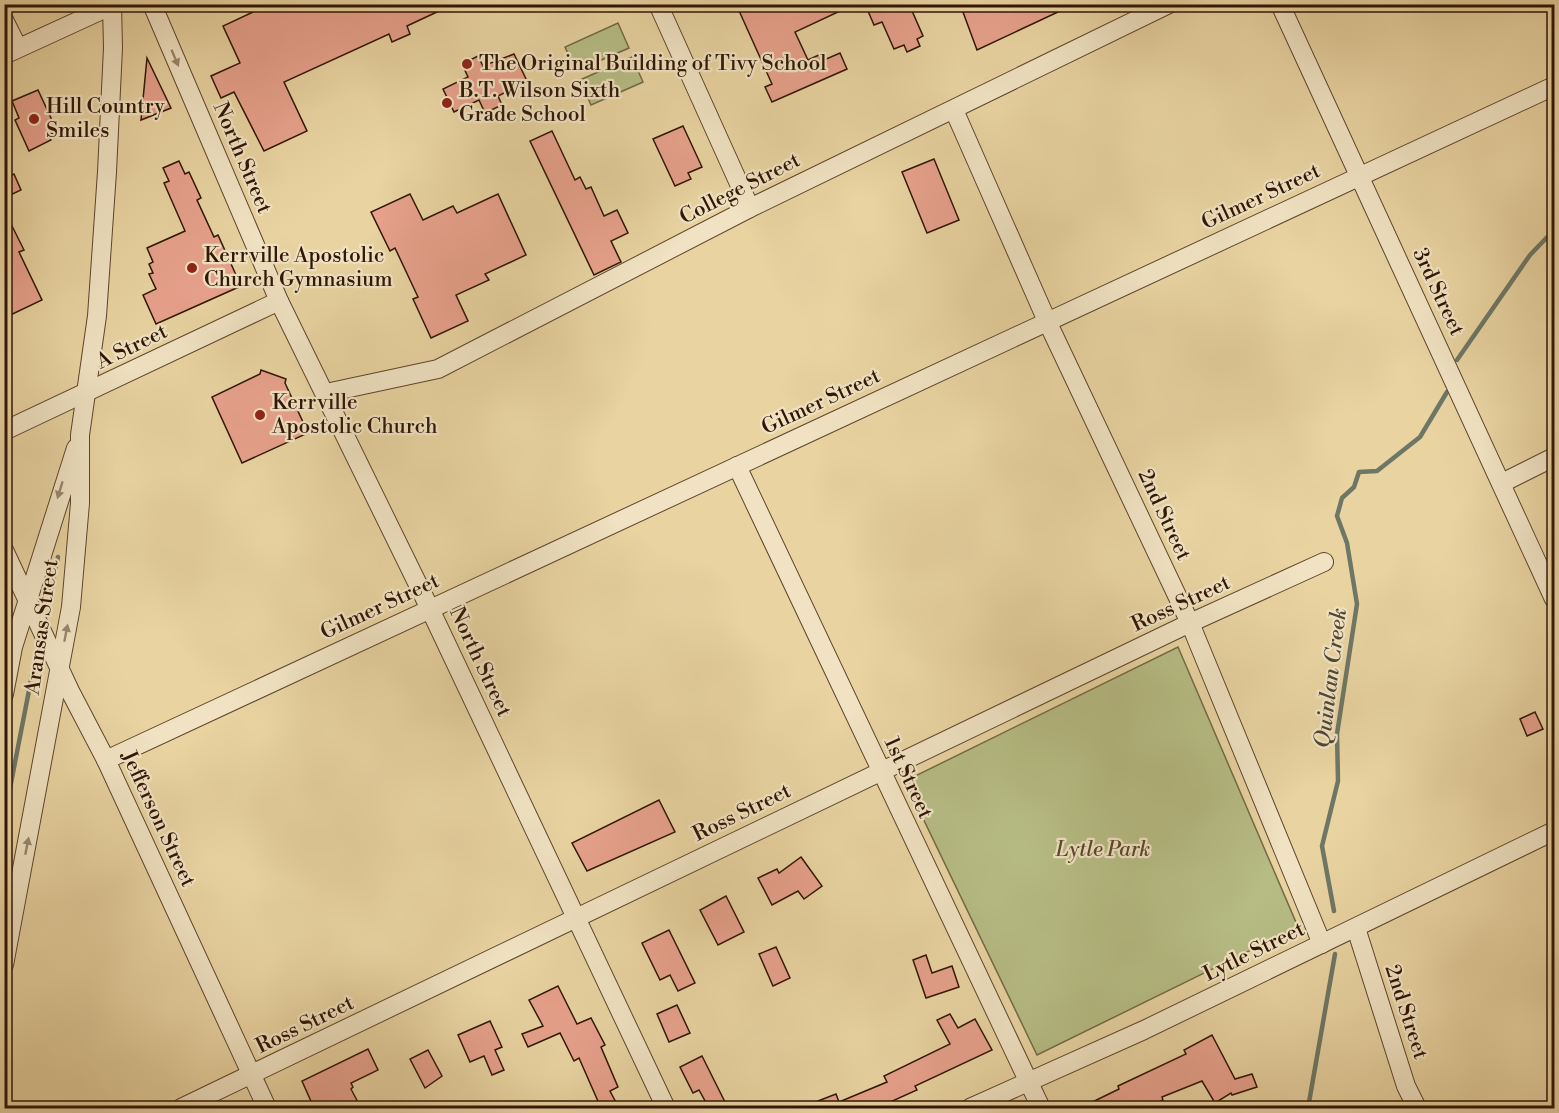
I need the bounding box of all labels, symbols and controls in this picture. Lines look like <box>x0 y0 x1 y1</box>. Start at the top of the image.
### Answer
one-way arrow <box>170 50 180 68</box>
place label: The Original Building of Tivy School <box>479 51 826 77</box>
marker: The Original Building of Tivy School <box>460 57 474 71</box>
place label: B.T. Wilson Sixth Grade School <box>458 78 621 128</box>
place label: Hill Country Smiles <box>46 94 165 144</box>
marker: B.T. Wilson Sixth Grade School <box>440 96 454 110</box>
street label: North Street <box>207 98 277 218</box>
marker: Hill Country Smiles <box>27 112 41 126</box>
street label: College Street <box>675 147 805 231</box>
street label: Gilmer Street <box>1197 158 1325 236</box>
place label: Kerrville Apostolic Church Gymnasium <box>204 243 393 293</box>
street label: 3rd Street <box>1406 244 1470 341</box>
marker: Kerrville Apostolic Church Gymnasium <box>185 261 199 275</box>
street label: A Street <box>91 318 172 376</box>
street label: Gilmer Street <box>757 363 885 441</box>
place label: Kerrville Apostolic Church <box>271 390 438 440</box>
marker: Kerrville Apostolic Church <box>253 408 267 422</box>
street label: 2nd Street <box>1132 465 1197 565</box>
one-way arrow <box>55 481 65 499</box>
street label: Aransas Street <box>19 557 64 698</box>
street label: Gilmer Street <box>316 568 444 646</box>
street label: Ross Street <box>1128 570 1235 638</box>
street label: North Street <box>443 603 517 722</box>
water label: Quinlan Creek <box>1309 606 1353 750</box>
one-way arrow <box>62 623 71 642</box>
street label: 1st Street <box>878 733 938 824</box>
street label: Jefferson Street <box>115 746 201 892</box>
street label: Ross Street <box>689 778 796 848</box>
one-way arrow <box>23 836 32 855</box>
park label: Lytle Park <box>1055 837 1150 863</box>
street label: Lytle Street <box>1199 916 1309 988</box>
street label: 2nd Street <box>1379 961 1434 1063</box>
street label: Ross Street <box>252 990 359 1060</box>

